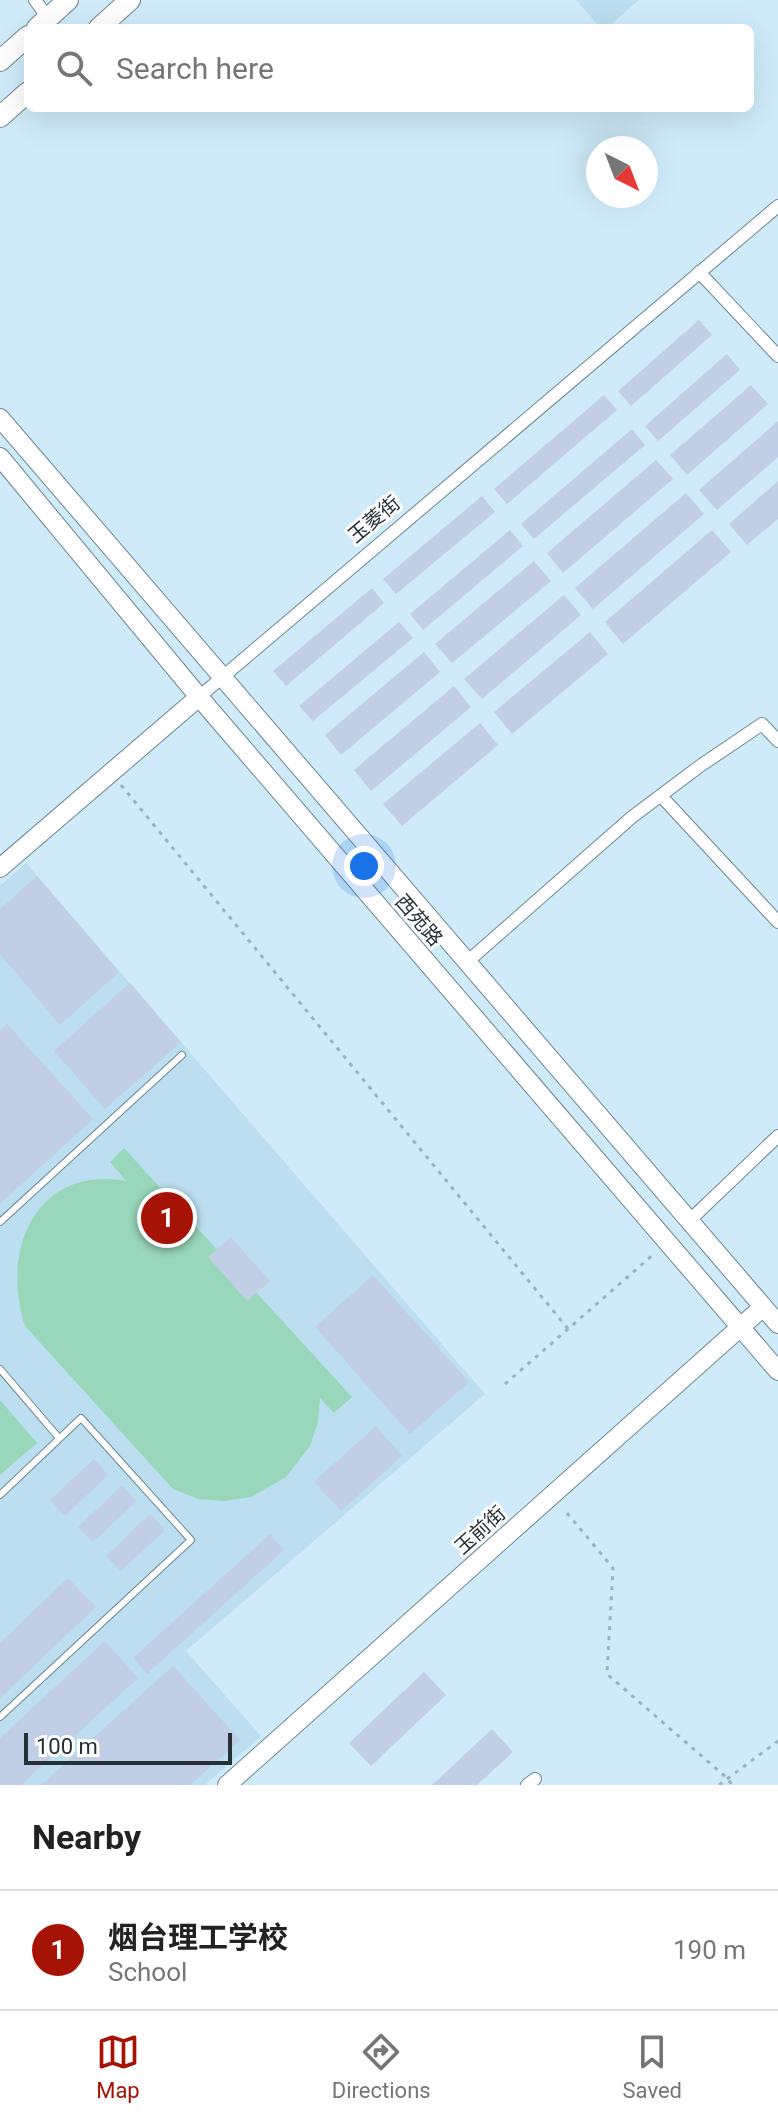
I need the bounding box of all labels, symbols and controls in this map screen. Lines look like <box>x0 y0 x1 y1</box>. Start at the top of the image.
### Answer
search box <box>24 24 754 112</box>
icon: search <box>52 46 96 90</box>
text: Search here <box>116 51 274 86</box>
north arrow <box>586 136 658 208</box>
street label: 玉菱街 <box>343 491 405 547</box>
your location <box>344 846 384 886</box>
street label: 西苑路 <box>390 889 448 951</box>
pin: 1 <box>141 1188 193 1248</box>
street label: 玉前街 <box>450 1501 510 1559</box>
scale bar <box>24 1729 232 1765</box>
text: 100 m <box>36 1734 98 1759</box>
text: Nearby <box>32 1817 141 1857</box>
text: 烟台理工学校 <box>108 1920 288 1955</box>
text: 1 <box>51 1935 65 1965</box>
text: 190 m <box>673 1935 746 1965</box>
text: School <box>108 1957 187 1987</box>
tab: Map <box>96 2030 140 2103</box>
tab: Directions <box>332 2030 431 2103</box>
tab: Saved <box>623 2030 682 2103</box>

